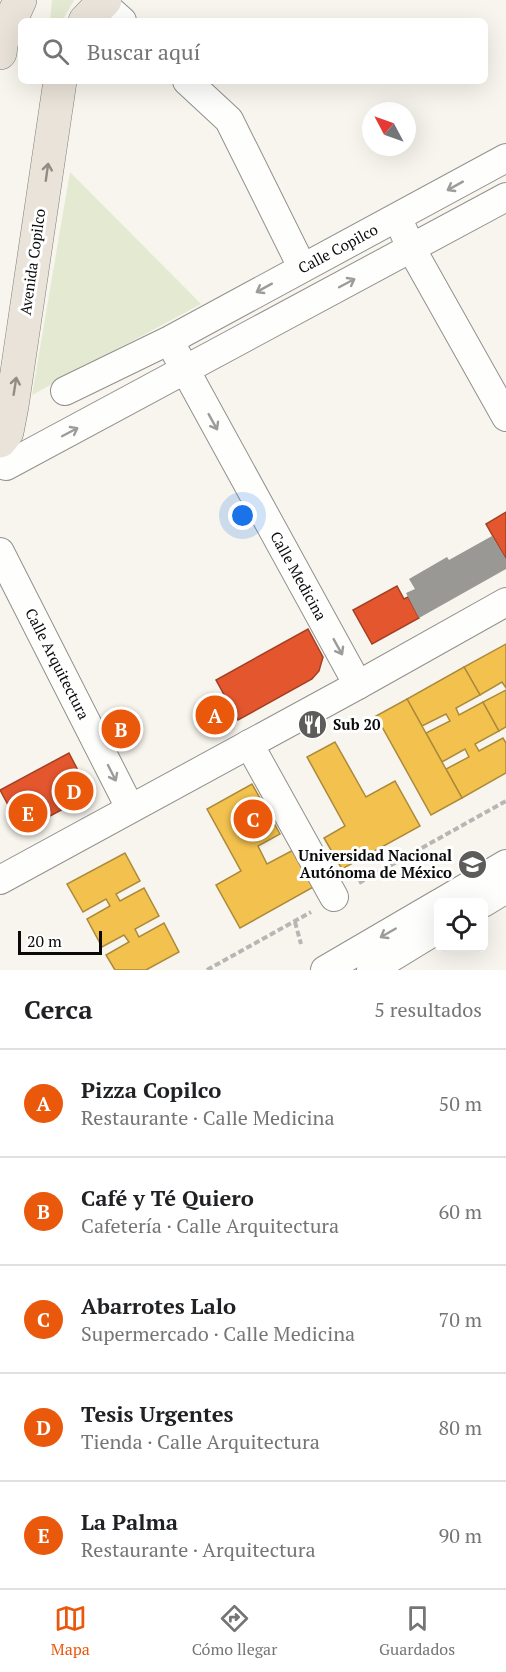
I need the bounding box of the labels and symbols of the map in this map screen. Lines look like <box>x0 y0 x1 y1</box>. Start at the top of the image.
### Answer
north arrow <box>362 102 416 156</box>
one-way arrow <box>41 163 52 182</box>
one-way arrow <box>446 181 464 192</box>
street label: Avenida Copilco <box>15 207 49 316</box>
street label: Calle Copilco <box>294 219 381 278</box>
one-way arrow <box>337 277 355 288</box>
one-way arrow <box>256 282 273 294</box>
one-way arrow <box>10 376 21 396</box>
one-way arrow <box>208 412 219 430</box>
one-way arrow <box>61 426 78 438</box>
your location <box>228 501 257 530</box>
street label: Calle Medicina <box>266 527 332 624</box>
street label: Calle Arquitectura <box>21 605 95 723</box>
one-way arrow <box>332 638 344 655</box>
pin: A <box>196 692 234 738</box>
pin: B <box>102 706 140 752</box>
restaurant icon: Sub 20 <box>296 709 328 741</box>
place label: Sub 20 <box>333 714 381 734</box>
one-way arrow <box>107 763 118 781</box>
pin: D <box>54 768 94 814</box>
pin: E <box>9 790 48 836</box>
pin: C <box>234 796 272 842</box>
place label: Universidad Nacional Autónoma de México <box>298 845 452 882</box>
school or university icon: Universidad Nacional Autónoma de México <box>457 849 489 881</box>
one-way arrow <box>380 927 397 939</box>
scale bar <box>18 928 102 956</box>

